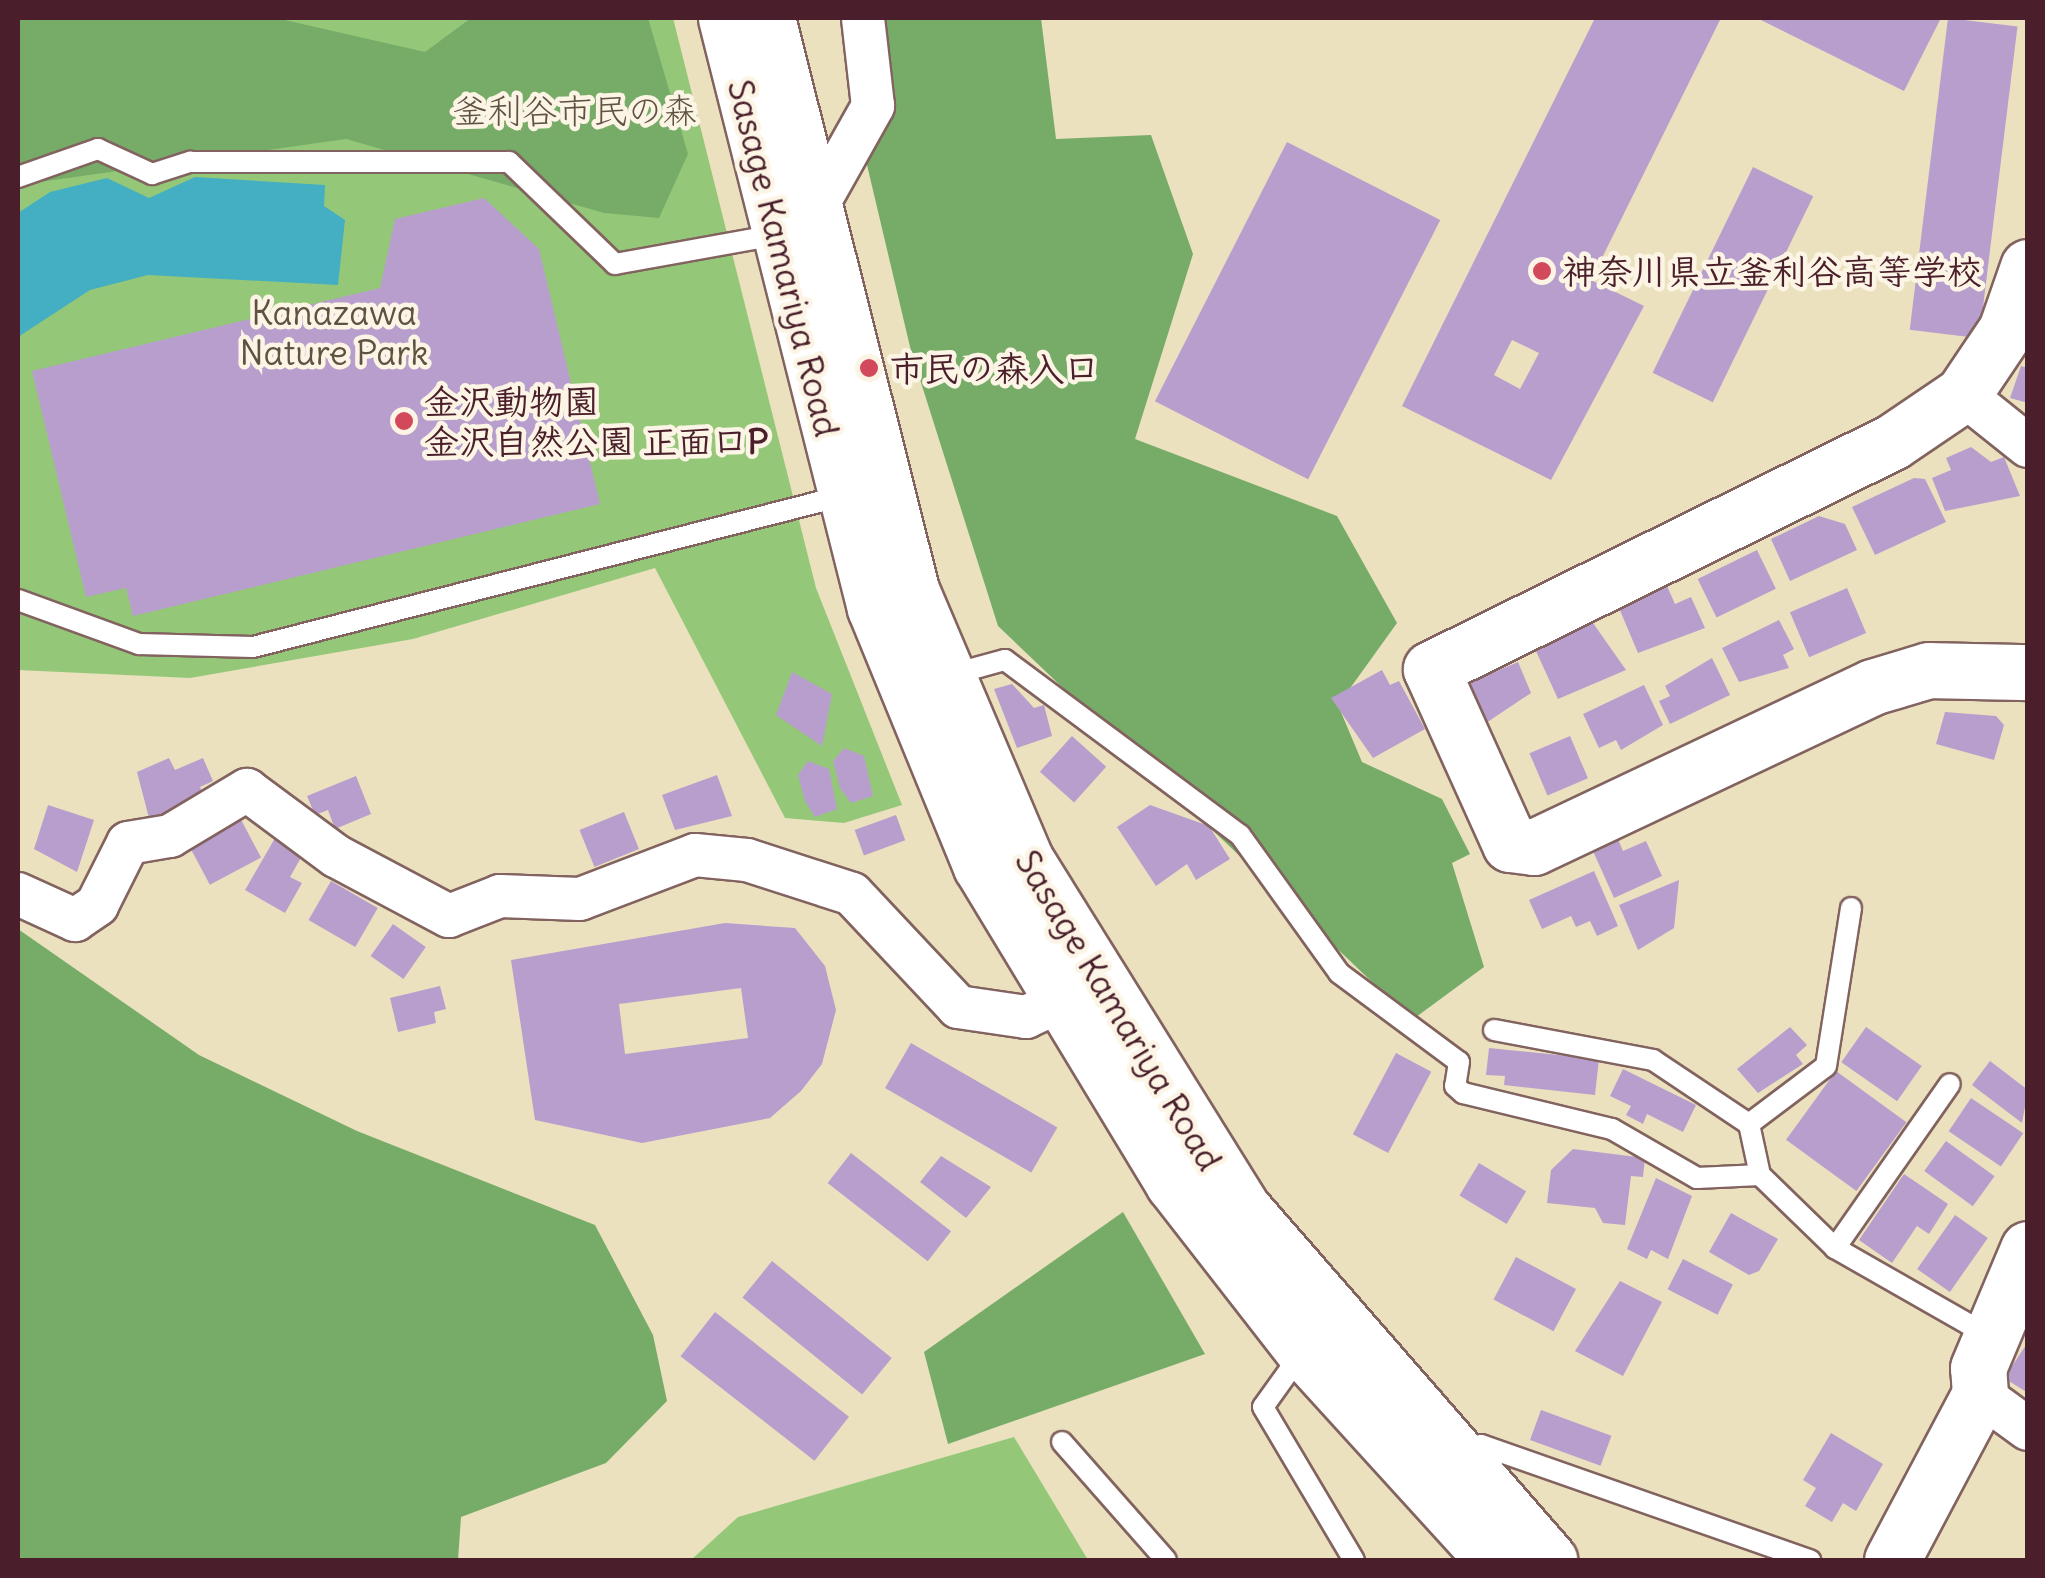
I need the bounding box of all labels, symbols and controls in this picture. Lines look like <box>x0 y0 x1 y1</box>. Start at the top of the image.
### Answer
street label: Sasage Kamariya Road <box>719 75 849 441</box>
park label: 釜利谷市民の森 <box>453 89 697 131</box>
place label: 神奈川県立釜利谷高等学校 <box>1562 250 1982 292</box>
marker: 神奈川県立釜利谷高等学校 <box>1531 260 1553 282</box>
park label: Kanazawa Nature Park <box>240 291 428 373</box>
place label: 市民の森入口 <box>889 347 1099 389</box>
marker: 市民の森入口 <box>858 357 880 379</box>
place label: 金沢動物園 金沢自然公園 正面口P <box>424 380 768 462</box>
marker: 金沢動物園 金沢自然公園 正面口P <box>393 410 415 432</box>
street label: Sasage Kamariya Road <box>1007 842 1231 1178</box>

